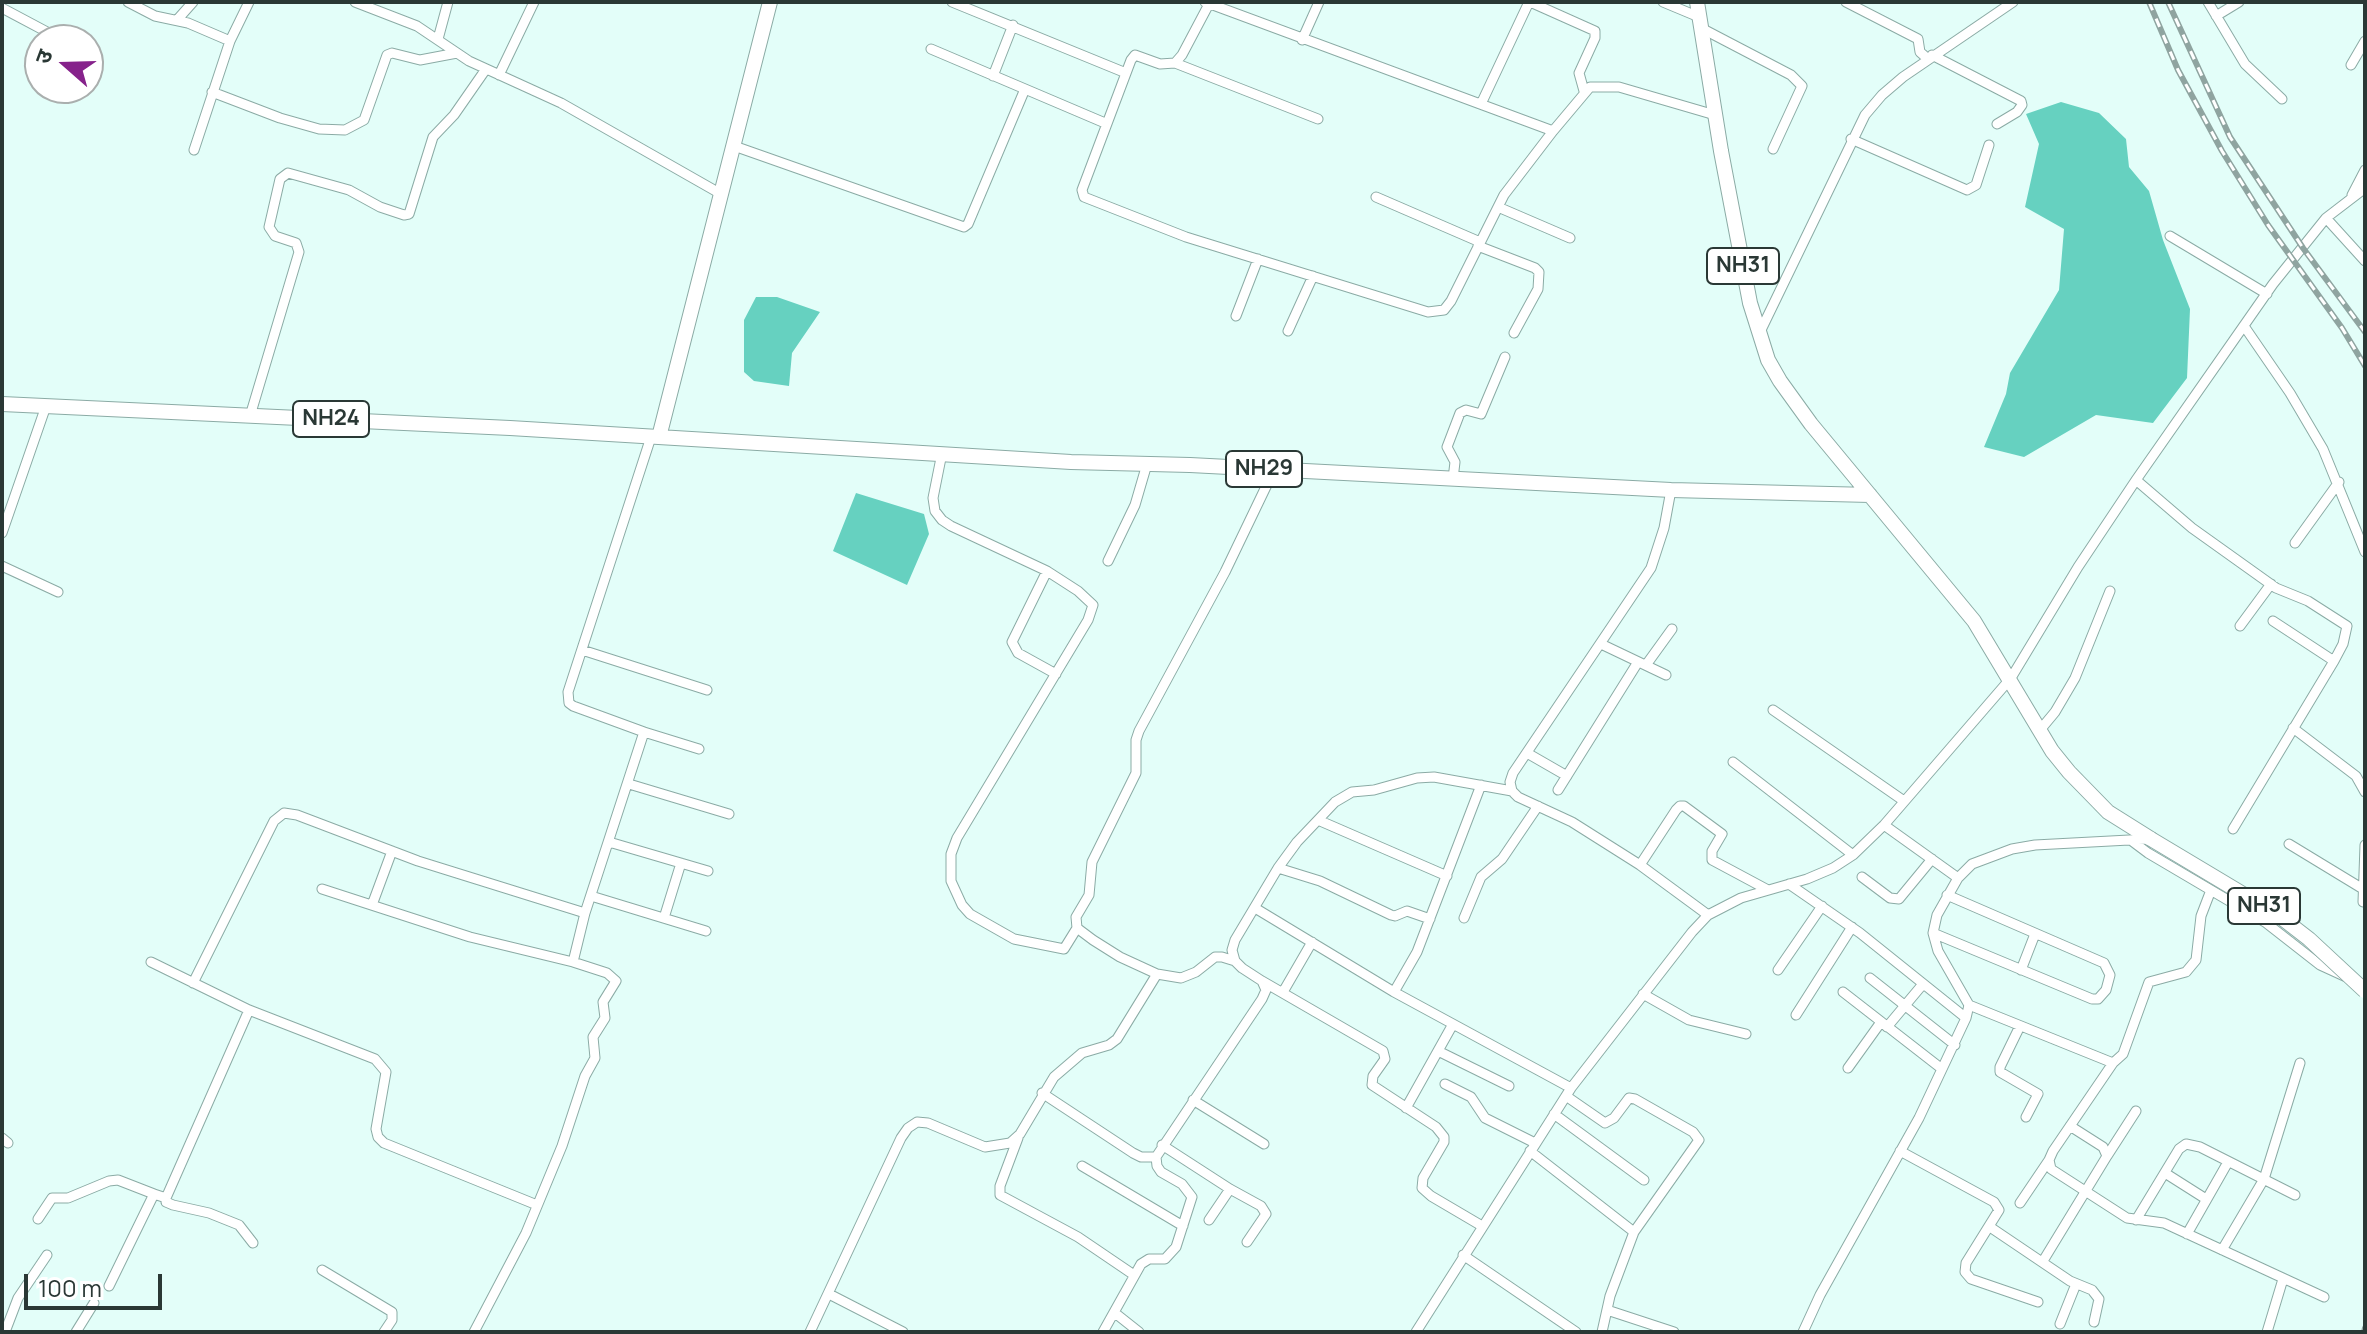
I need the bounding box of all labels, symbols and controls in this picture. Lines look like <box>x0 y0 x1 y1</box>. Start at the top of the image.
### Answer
north arrow <box>24 24 104 104</box>
text: उ <box>27 45 60 68</box>
road number: NH31 <box>1707 248 1779 284</box>
road number: NH24 <box>293 401 369 437</box>
road number: NH29 <box>1226 451 1302 487</box>
road number: NH31 <box>2228 888 2300 924</box>
scale bar <box>28 1258 166 1308</box>
text: 100 m <box>38 1271 102 1304</box>

